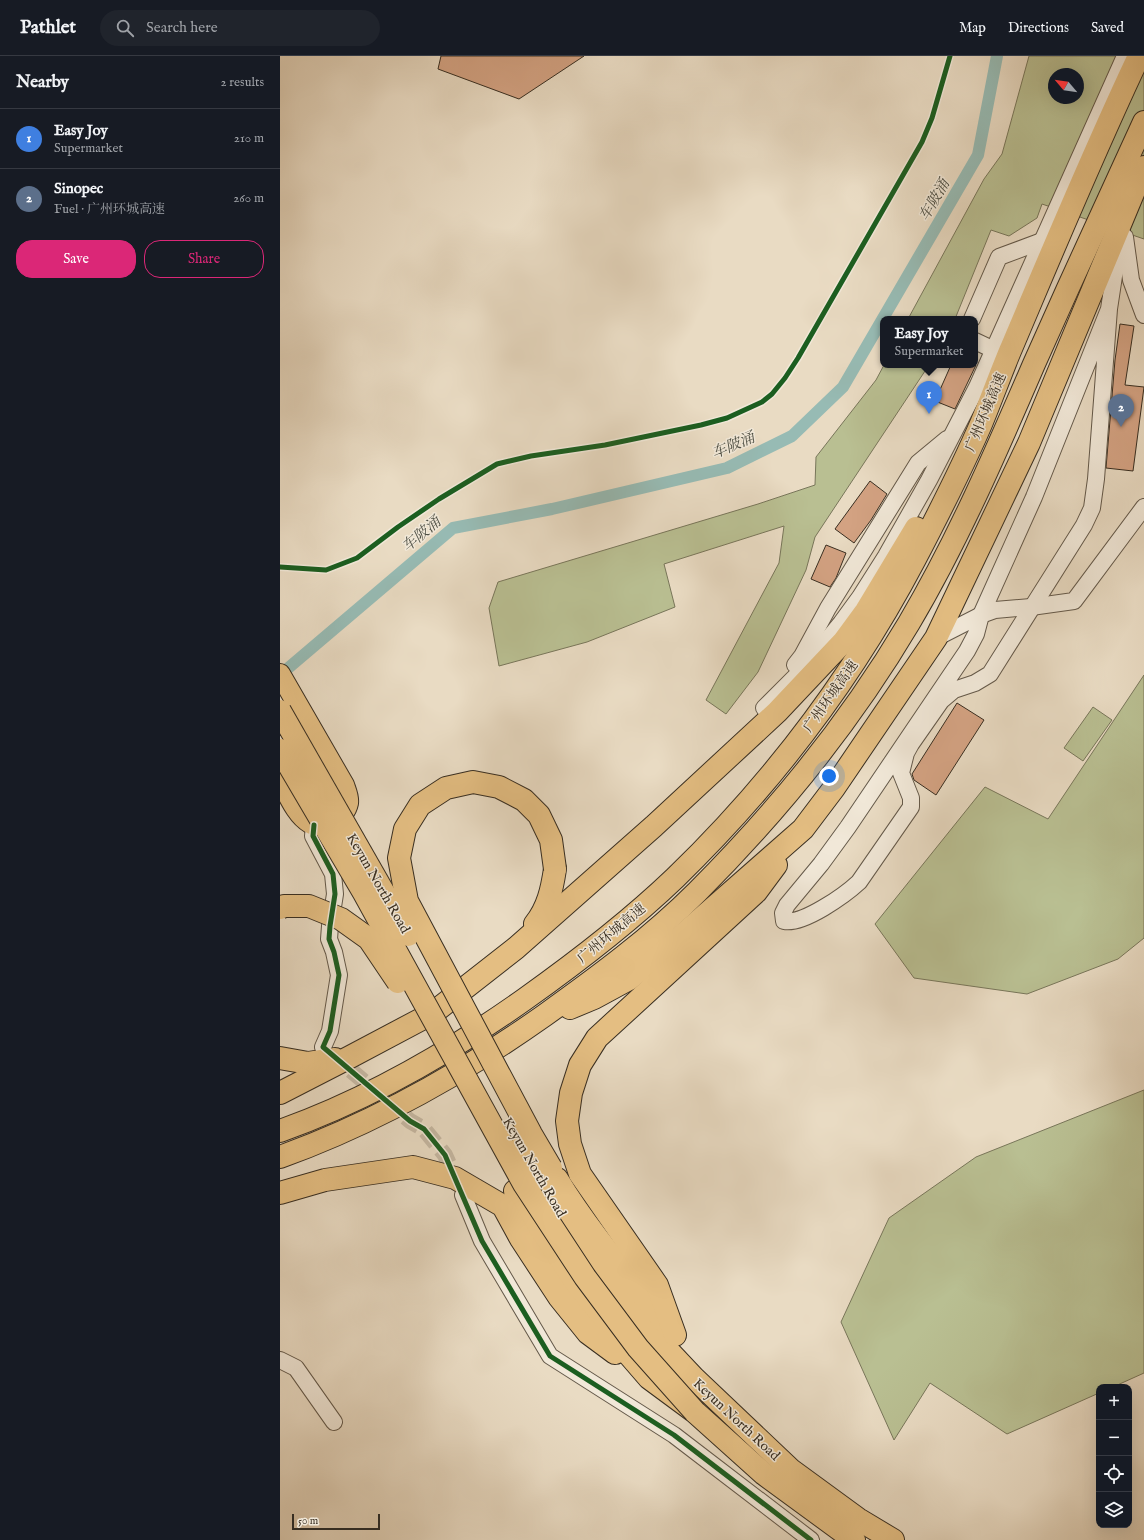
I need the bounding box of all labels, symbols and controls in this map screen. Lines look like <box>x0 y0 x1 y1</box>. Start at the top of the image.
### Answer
search box <box>100 10 380 46</box>
text: Pathlet <box>20 16 76 40</box>
icon: search <box>114 17 136 39</box>
text: Search here <box>146 18 218 37</box>
text: Map <box>959 19 986 37</box>
text: Directions <box>1008 19 1069 37</box>
text: Saved <box>1091 19 1124 37</box>
north arrow <box>1048 68 1084 104</box>
text: Nearby <box>16 72 69 93</box>
text: 2 results <box>220 74 264 91</box>
text: Easy Joy <box>54 121 108 140</box>
text: 1 <box>27 130 31 147</box>
text: 210 m <box>234 130 264 147</box>
text: Supermarket <box>54 140 123 157</box>
water label: 车陂涌 <box>915 174 955 224</box>
text: Sinopec <box>54 179 103 198</box>
text: 2 <box>26 190 32 207</box>
text: 260 m <box>233 190 264 207</box>
text: Fuel · 广州环城高速 <box>54 201 165 218</box>
button: Save <box>16 240 136 278</box>
button: Share <box>144 240 264 278</box>
popup <box>880 316 978 368</box>
text: Easy Joy <box>895 324 948 343</box>
text: Supermarket <box>895 343 963 360</box>
street label: 广州环城高速 <box>961 370 1011 455</box>
pin: 1 <box>916 381 942 414</box>
pin: 2 <box>1108 394 1134 427</box>
water label: 车陂涌 <box>709 427 759 463</box>
water label: 车陂涌 <box>398 511 446 556</box>
street label: 广州环城高速 <box>799 657 862 736</box>
your location <box>819 766 839 786</box>
street label: Keyun North Road <box>342 830 414 937</box>
street label: 广州环城高速 <box>574 900 650 968</box>
street label: Keyun North Road <box>498 1114 570 1221</box>
street label: Keyun North Road <box>689 1375 784 1465</box>
map controls <box>1096 1384 1132 1528</box>
button: + <box>1096 1384 1132 1420</box>
button: − <box>1096 1420 1132 1456</box>
button: locate <box>1096 1456 1132 1492</box>
button: layers <box>1096 1492 1132 1528</box>
scale bar <box>292 1512 380 1531</box>
text: 50 m <box>298 1514 318 1528</box>

